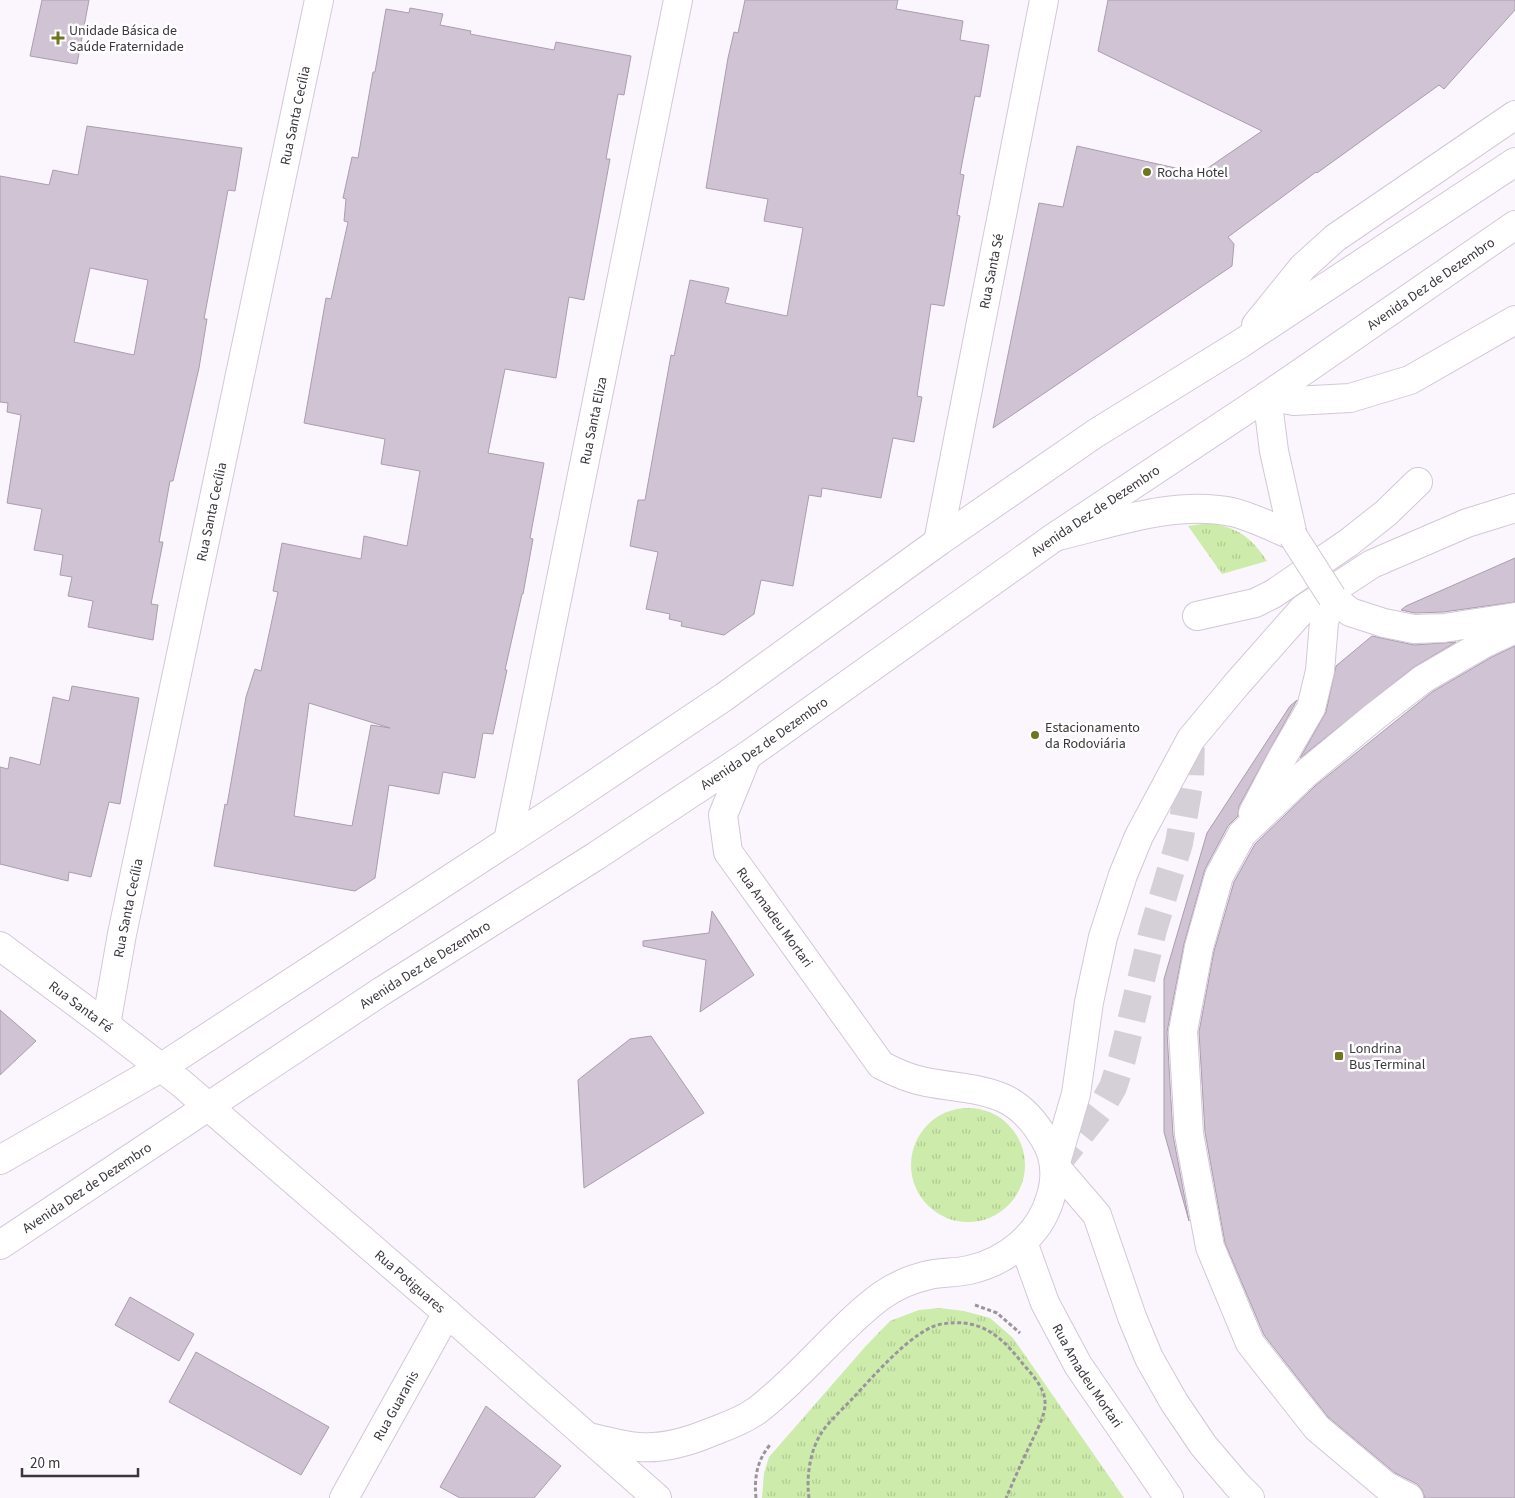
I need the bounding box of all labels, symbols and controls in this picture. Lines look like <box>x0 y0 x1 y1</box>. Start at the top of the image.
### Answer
place label: Unidade Básica de Saúde Fraternidade <box>69 21 184 57</box>
marker: Unidade Básica de Saúde Fraternidade <box>51 31 65 45</box>
street label: Rua Santa Cecília <box>275 64 316 167</box>
place label: Rocha Hotel <box>1157 163 1228 183</box>
marker: Rocha Hotel <box>1141 166 1153 178</box>
street label: Rua Santa Sé <box>975 232 1009 311</box>
street label: Avenida Dez de Dezembro <box>1363 233 1499 335</box>
street label: Rua Santa Eliza <box>575 375 613 466</box>
street label: Rua Santa Cecília <box>192 460 232 563</box>
street label: Avenida Dez de Dezembro <box>1027 461 1164 562</box>
street label: Avenida Dez de Dezembro <box>696 692 832 795</box>
place label: Estacionamento da Rodoviária <box>1045 718 1140 754</box>
marker: Estacionamento da Rodoviária <box>1029 729 1041 741</box>
street label: Rua Santa Cecília <box>109 857 149 959</box>
street label: Rua Amadeu Mortari <box>731 863 817 972</box>
street label: Avenida Dez de Dezembro <box>356 916 495 1014</box>
street label: Rua Santa Fé <box>44 977 117 1038</box>
place label: Londrina Bus Terminal <box>1349 1039 1426 1075</box>
marker: Londrina Bus Terminal <box>1333 1050 1345 1062</box>
street label: Avenida Dez de Dezembro <box>18 1138 156 1239</box>
street label: Rua Potiguares <box>370 1246 449 1318</box>
street label: Rua Amadeu Mortari <box>1047 1320 1127 1432</box>
street label: Rua Guaranis <box>369 1367 424 1445</box>
scale bar <box>22 1446 139 1478</box>
text: 20 m <box>30 1453 60 1474</box>

